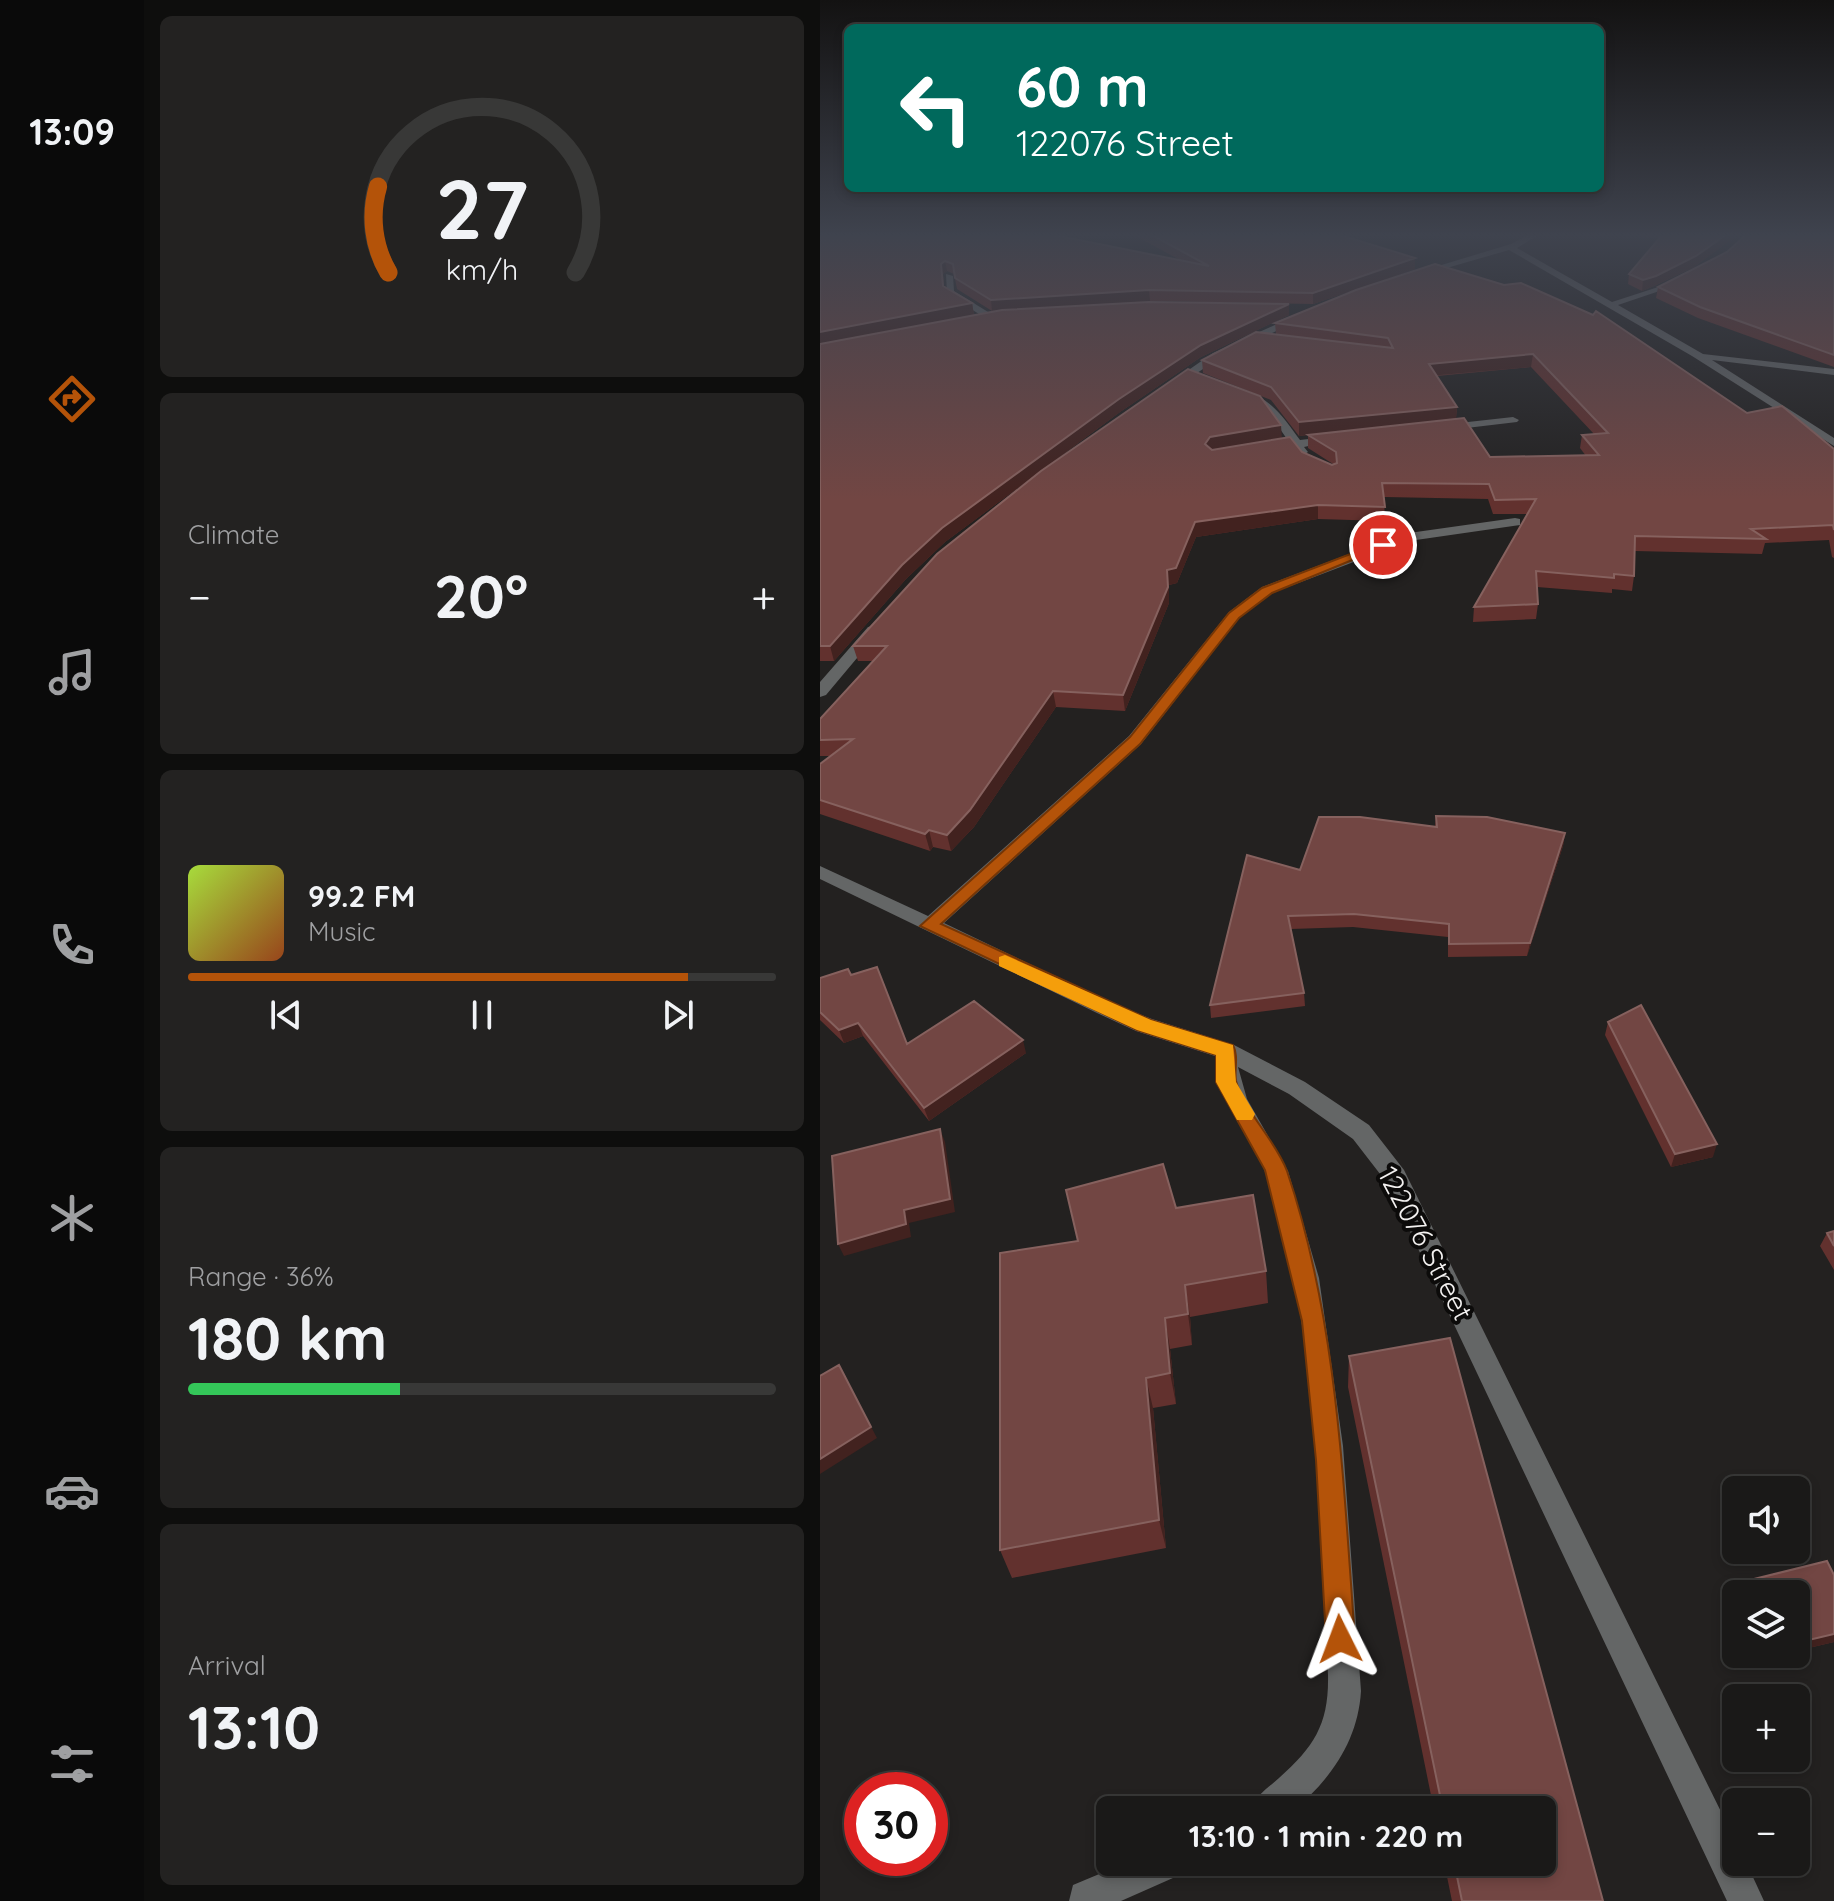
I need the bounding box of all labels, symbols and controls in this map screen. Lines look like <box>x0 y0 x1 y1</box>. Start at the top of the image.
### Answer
text: 60 m <box>1016 51 1149 121</box>
icon: left <box>884 56 988 160</box>
text: 13:09 <box>29 109 115 154</box>
text: 122076 Street <box>1016 120 1234 165</box>
text: 27 <box>435 155 529 259</box>
text: km/h <box>446 251 518 287</box>
icon: directions <box>44 371 100 427</box>
pin <box>1349 511 1417 579</box>
text: Climate <box>188 518 279 551</box>
icon: arrive <box>1361 523 1405 567</box>
text: 20° <box>434 558 528 633</box>
text: − <box>188 569 211 624</box>
text: + <box>751 569 776 624</box>
icon: music <box>44 644 100 700</box>
text: 99.2 FM <box>308 877 415 915</box>
text: Music <box>308 915 376 948</box>
icon: phone <box>44 917 100 973</box>
icon: previous <box>264 993 308 1037</box>
icon: pause <box>460 993 504 1037</box>
icon: next <box>656 993 700 1037</box>
street label: 122076 Street <box>1371 1160 1481 1326</box>
icon: climate <box>44 1190 100 1246</box>
text: Range · 36% <box>188 1260 334 1293</box>
text: 180 km <box>188 1300 387 1375</box>
icon: car <box>44 1463 100 1519</box>
map controls <box>1722 1476 1810 1876</box>
button: sound <box>1722 1476 1810 1564</box>
button: layers <box>1722 1580 1810 1668</box>
position arrow <box>1298 1597 1382 1681</box>
text: Arrival <box>188 1649 266 1682</box>
button: + <box>1722 1684 1810 1772</box>
text: 13:10 <box>188 1689 320 1764</box>
icon: filters <box>44 1736 100 1792</box>
speed limit sign: 30 <box>844 1772 948 1876</box>
button: − <box>1722 1788 1810 1876</box>
text: 13:10 · 1 min · 220 m <box>1189 1817 1463 1855</box>

